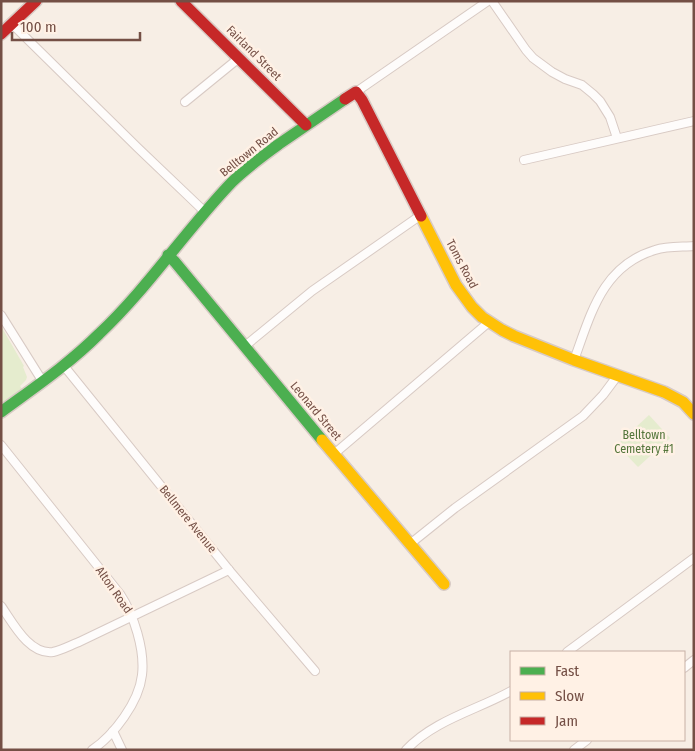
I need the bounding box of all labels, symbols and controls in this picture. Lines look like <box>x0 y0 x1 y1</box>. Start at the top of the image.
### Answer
scale bar <box>12 10 140 42</box>
text: 100 m <box>20 18 57 36</box>
street label: Fairland Street <box>224 23 284 83</box>
street label: Belltown Road <box>217 124 281 180</box>
street label: Toms Road <box>443 237 481 291</box>
street label: Leonard Street <box>287 379 345 443</box>
park label: Belltown Cemetery #1 <box>614 428 674 456</box>
street label: Bellmere Avenue <box>157 482 219 556</box>
street label: Alton Road <box>93 564 135 616</box>
legend <box>510 651 685 741</box>
text: Fast <box>555 662 579 680</box>
text: Slow <box>555 687 584 705</box>
text: Jam <box>555 712 578 730</box>

